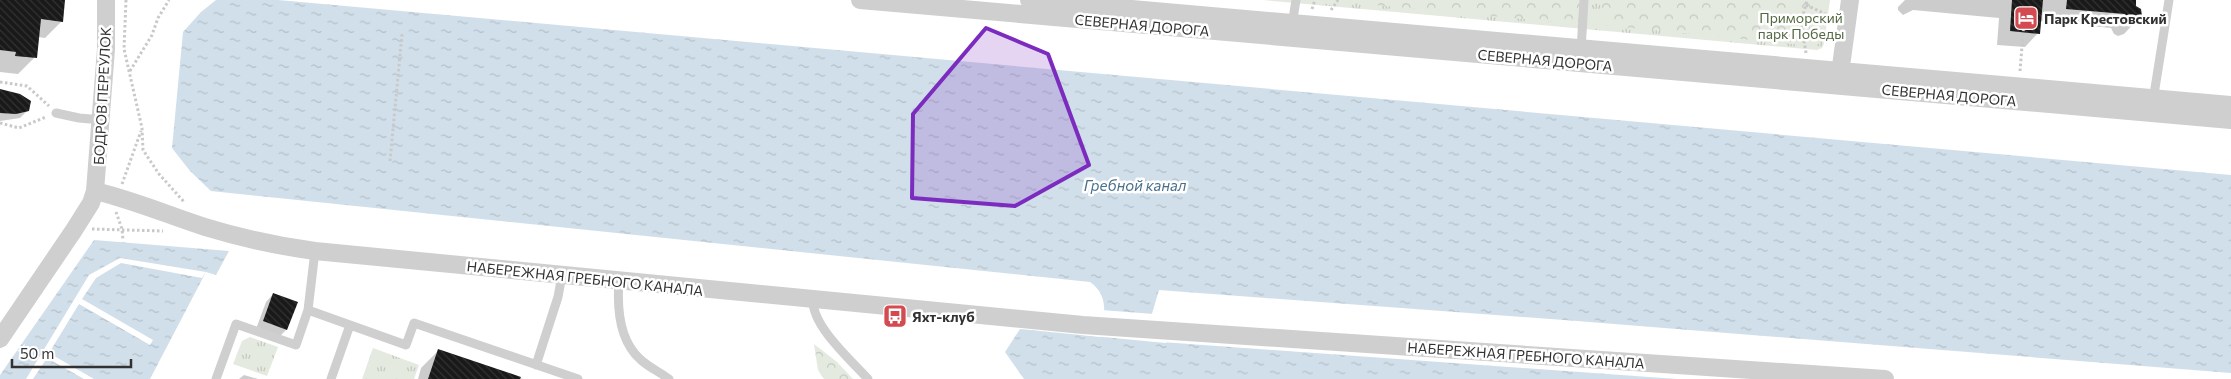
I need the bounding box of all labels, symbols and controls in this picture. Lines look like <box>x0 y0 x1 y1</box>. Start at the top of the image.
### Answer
hotel icon: Парк Крестовский <box>2013 5 2039 31</box>
park label: Приморский парк Победы <box>1758 9 1844 42</box>
place label: Парк Крестовский <box>2044 10 2167 27</box>
street label: СЕВЕРНАЯ ДОРОГА <box>1074 11 1210 39</box>
street label: БОДРОВ ПЕРЕУЛОК <box>90 27 114 165</box>
street label: СЕВЕРНАЯ ДОРОГА <box>1477 46 1613 74</box>
street label: СЕВЕРНАЯ ДОРОГА <box>1881 81 2017 109</box>
water label: Гребной канал <box>1084 176 1187 194</box>
street label: НАБЕРЕЖНАЯ ГРЕБНОГО КАНАЛА <box>466 257 704 299</box>
bus stop icon: Яхт-клуб <box>882 303 908 329</box>
place label: Яхт-клуб <box>912 308 975 325</box>
scale bar <box>12 336 131 368</box>
street label: НАБЕРЕЖНАЯ ГРЕБНОГО КАНАЛА <box>1407 338 1645 372</box>
text: 50 m <box>20 344 54 362</box>

